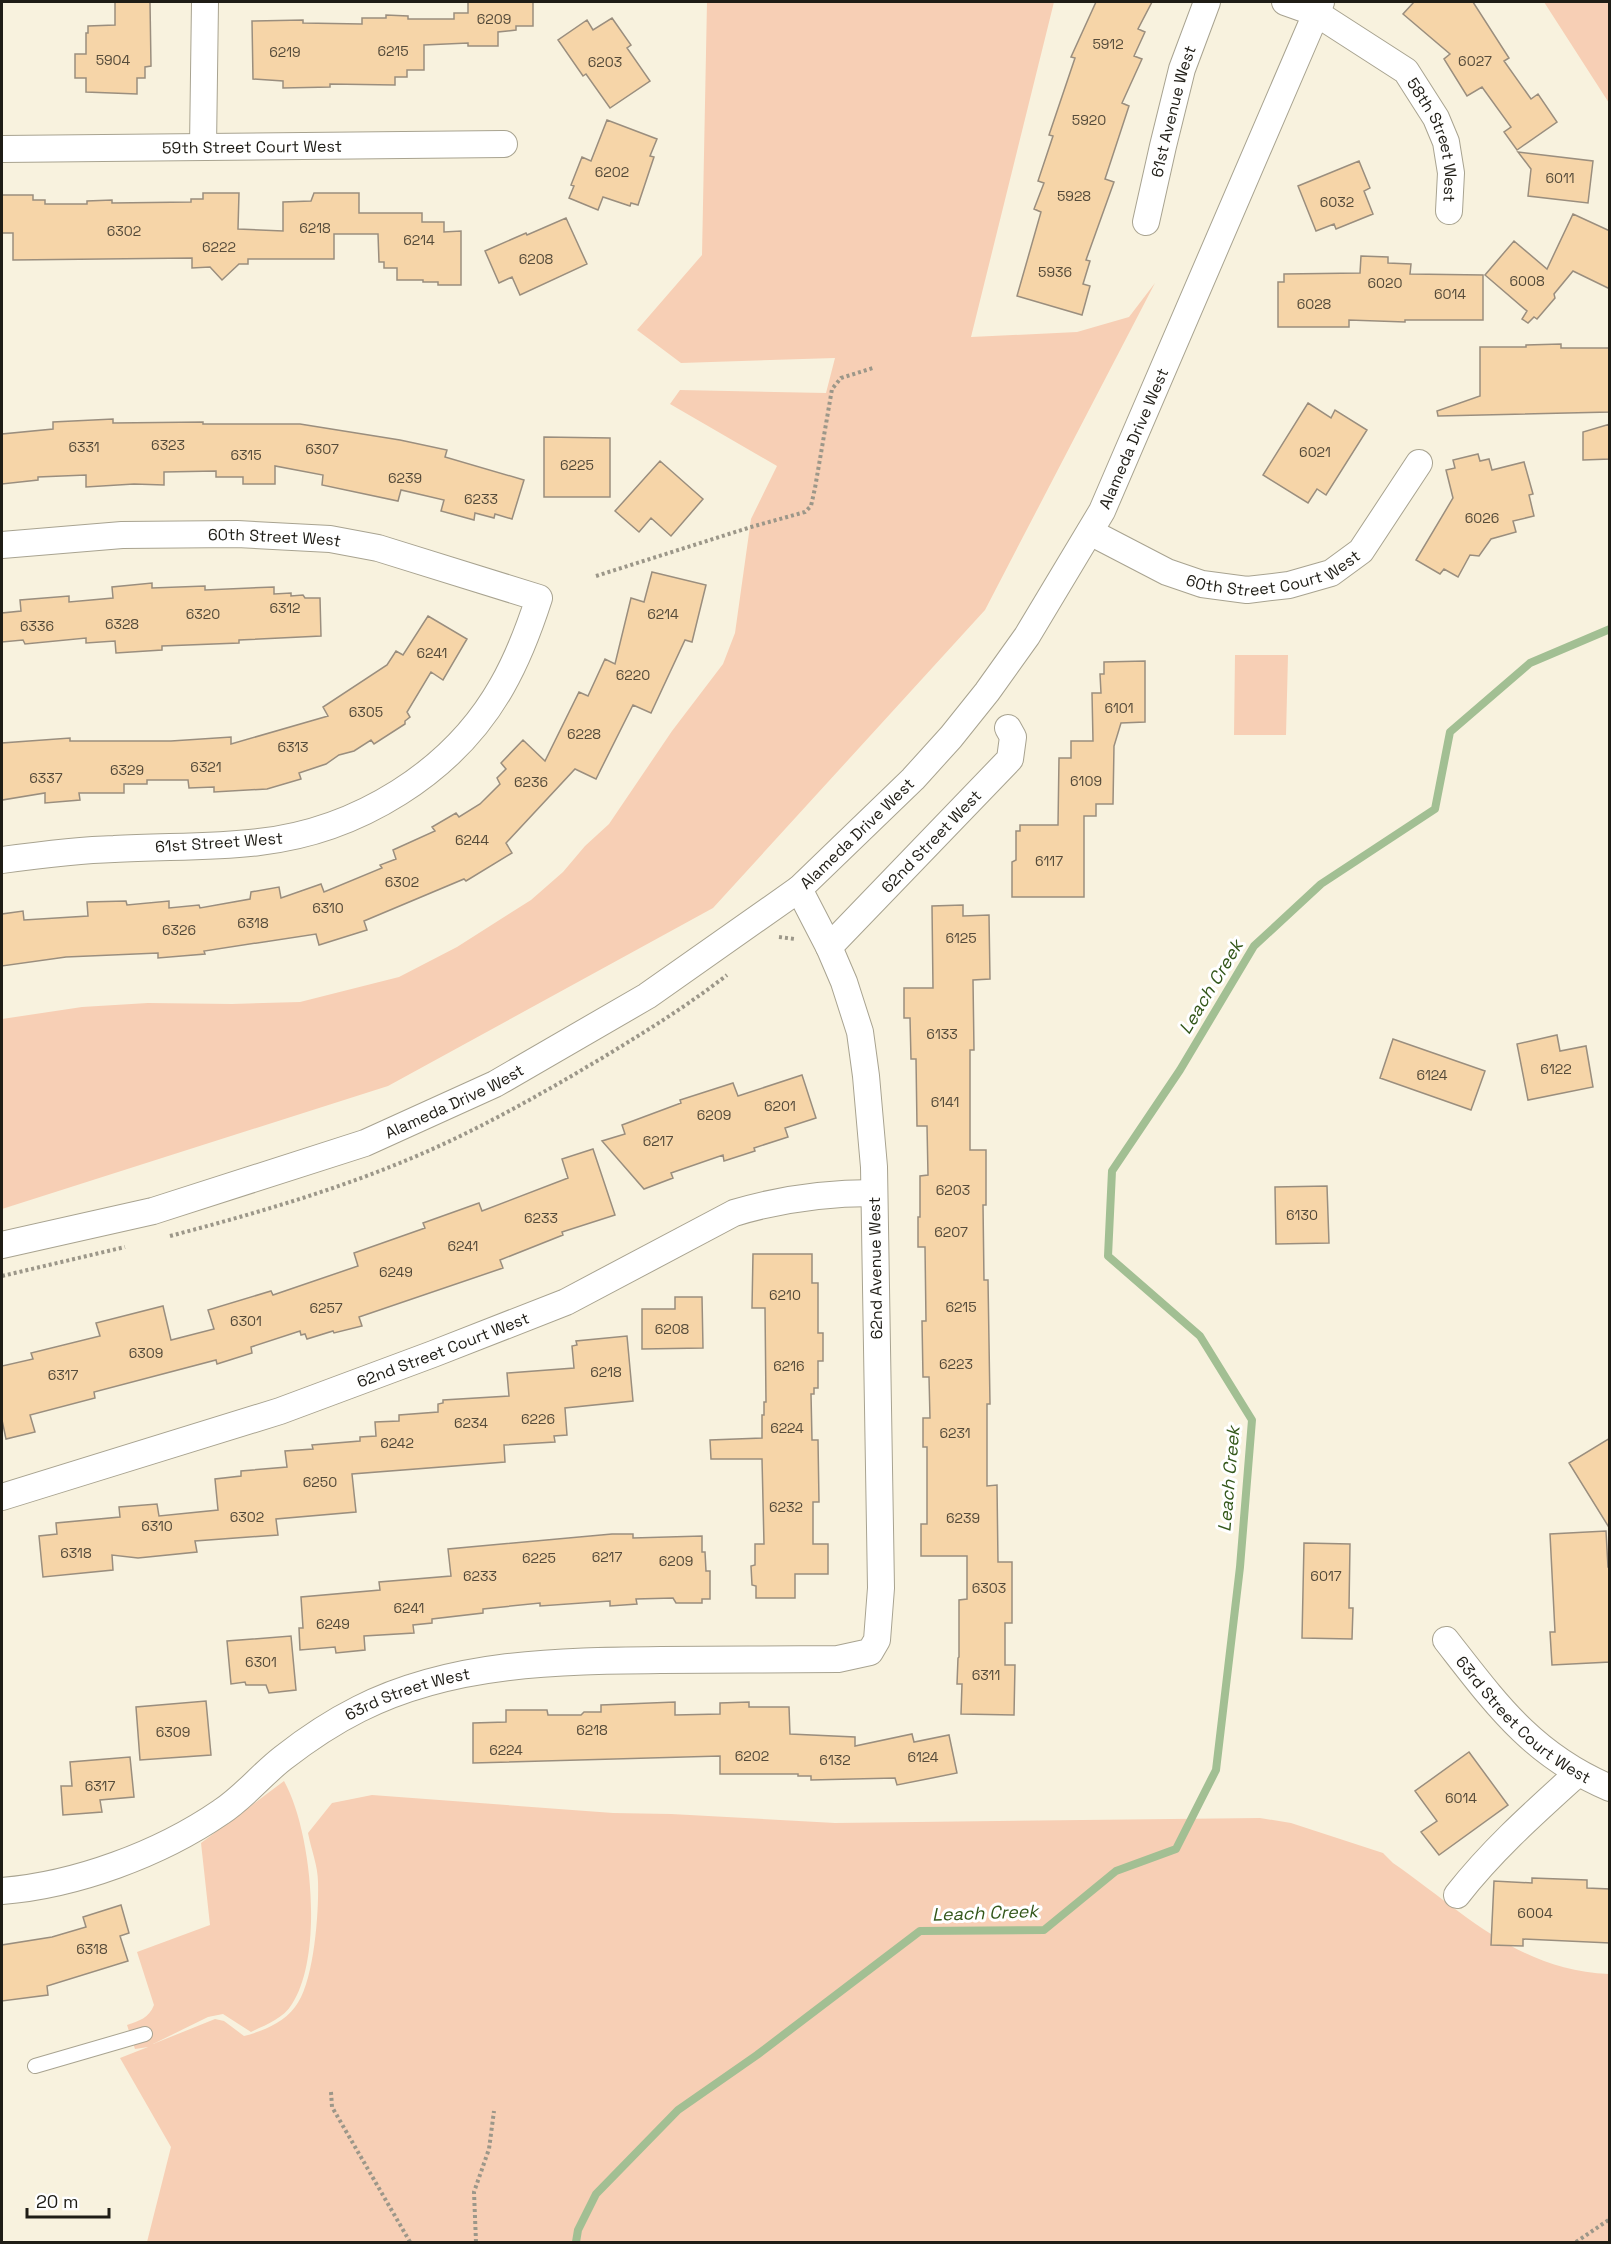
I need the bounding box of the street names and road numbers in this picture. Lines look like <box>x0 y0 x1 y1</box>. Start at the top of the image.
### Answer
street label: 61st Avenue West <box>1146 43 1201 179</box>
street label: 58th Street West <box>1402 74 1462 203</box>
street label: 59th Street Court West <box>162 136 342 158</box>
street label: Alameda Drive West <box>1094 365 1173 512</box>
street label: 60th Street West <box>208 524 343 552</box>
street label: 60th Street Court West <box>1183 545 1364 601</box>
street label: Alameda Drive West <box>795 773 919 894</box>
street label: 62nd Street West <box>877 785 986 898</box>
street label: 61st Street West <box>154 828 284 857</box>
street label: Alameda Drive West <box>382 1060 528 1144</box>
street label: 62nd Avenue West <box>864 1196 887 1340</box>
street label: 62nd Street Court West <box>354 1307 532 1393</box>
street label: 63rd Street Court West <box>1451 1652 1594 1788</box>
street label: 63rd Street West <box>341 1663 472 1726</box>

